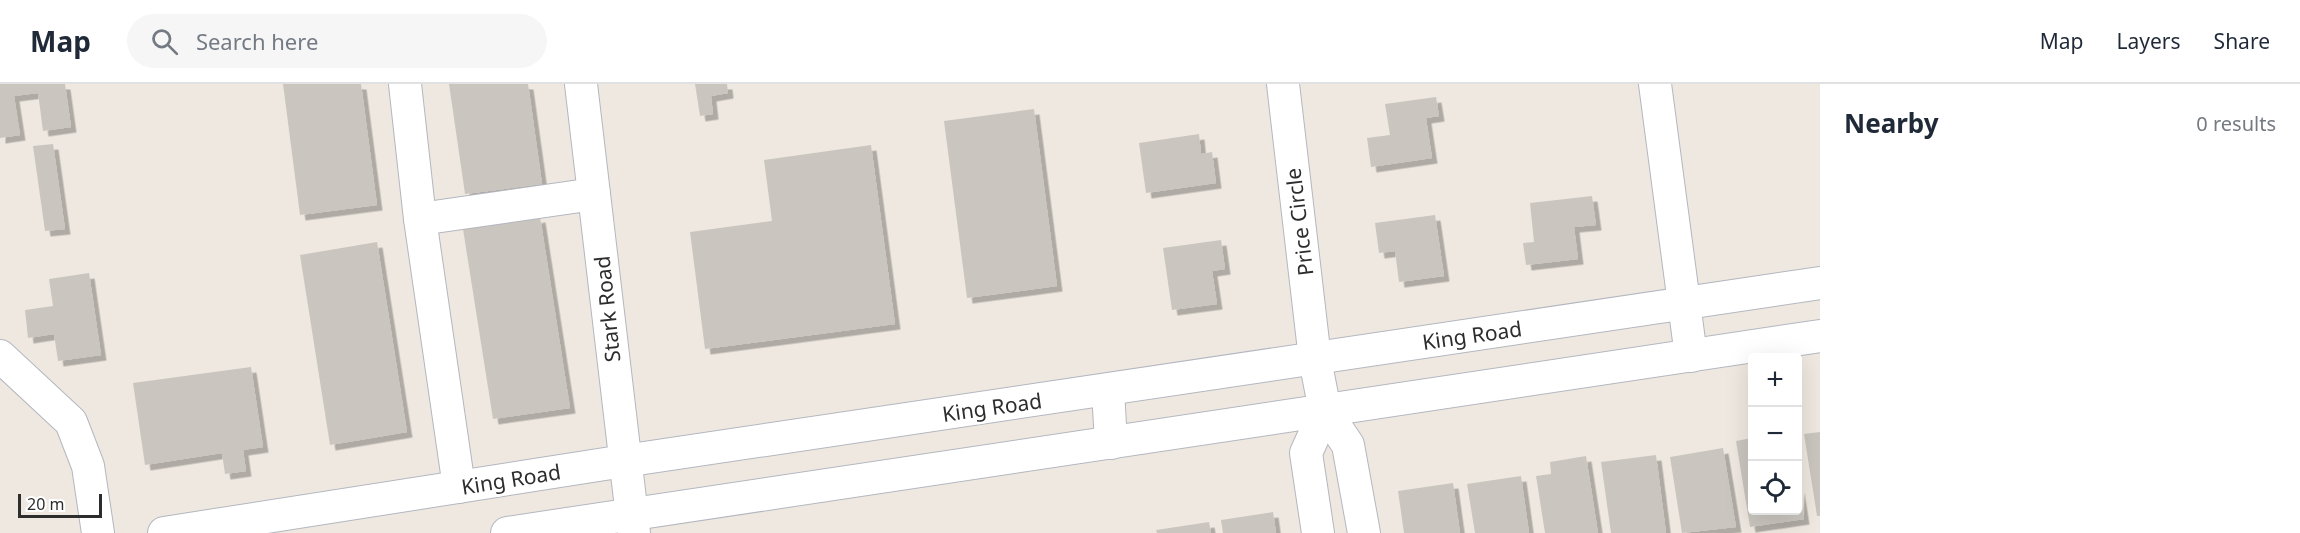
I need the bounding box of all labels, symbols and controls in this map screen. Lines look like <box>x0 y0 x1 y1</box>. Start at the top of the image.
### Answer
search box <box>127 14 547 68</box>
text: Map <box>30 22 91 60</box>
icon: search <box>148 25 181 58</box>
text: Search here <box>196 26 318 56</box>
text: Map <box>2040 27 2084 55</box>
text: Layers <box>2117 27 2181 55</box>
text: Share <box>2214 27 2270 55</box>
text: Nearby <box>1844 105 1939 141</box>
text: 0 results <box>2196 110 2276 137</box>
street label: Price Circle <box>1278 166 1320 278</box>
street label: Stark Road <box>587 254 627 364</box>
street label: King Road <box>1420 314 1524 356</box>
map controls <box>1748 353 1802 515</box>
button: + <box>1748 353 1802 407</box>
street label: King Road <box>940 386 1044 428</box>
button: − <box>1748 407 1802 461</box>
street label: King Road <box>459 457 563 501</box>
button: locate <box>1748 461 1802 515</box>
scale bar <box>18 491 102 518</box>
text: 20 m <box>27 493 64 515</box>

